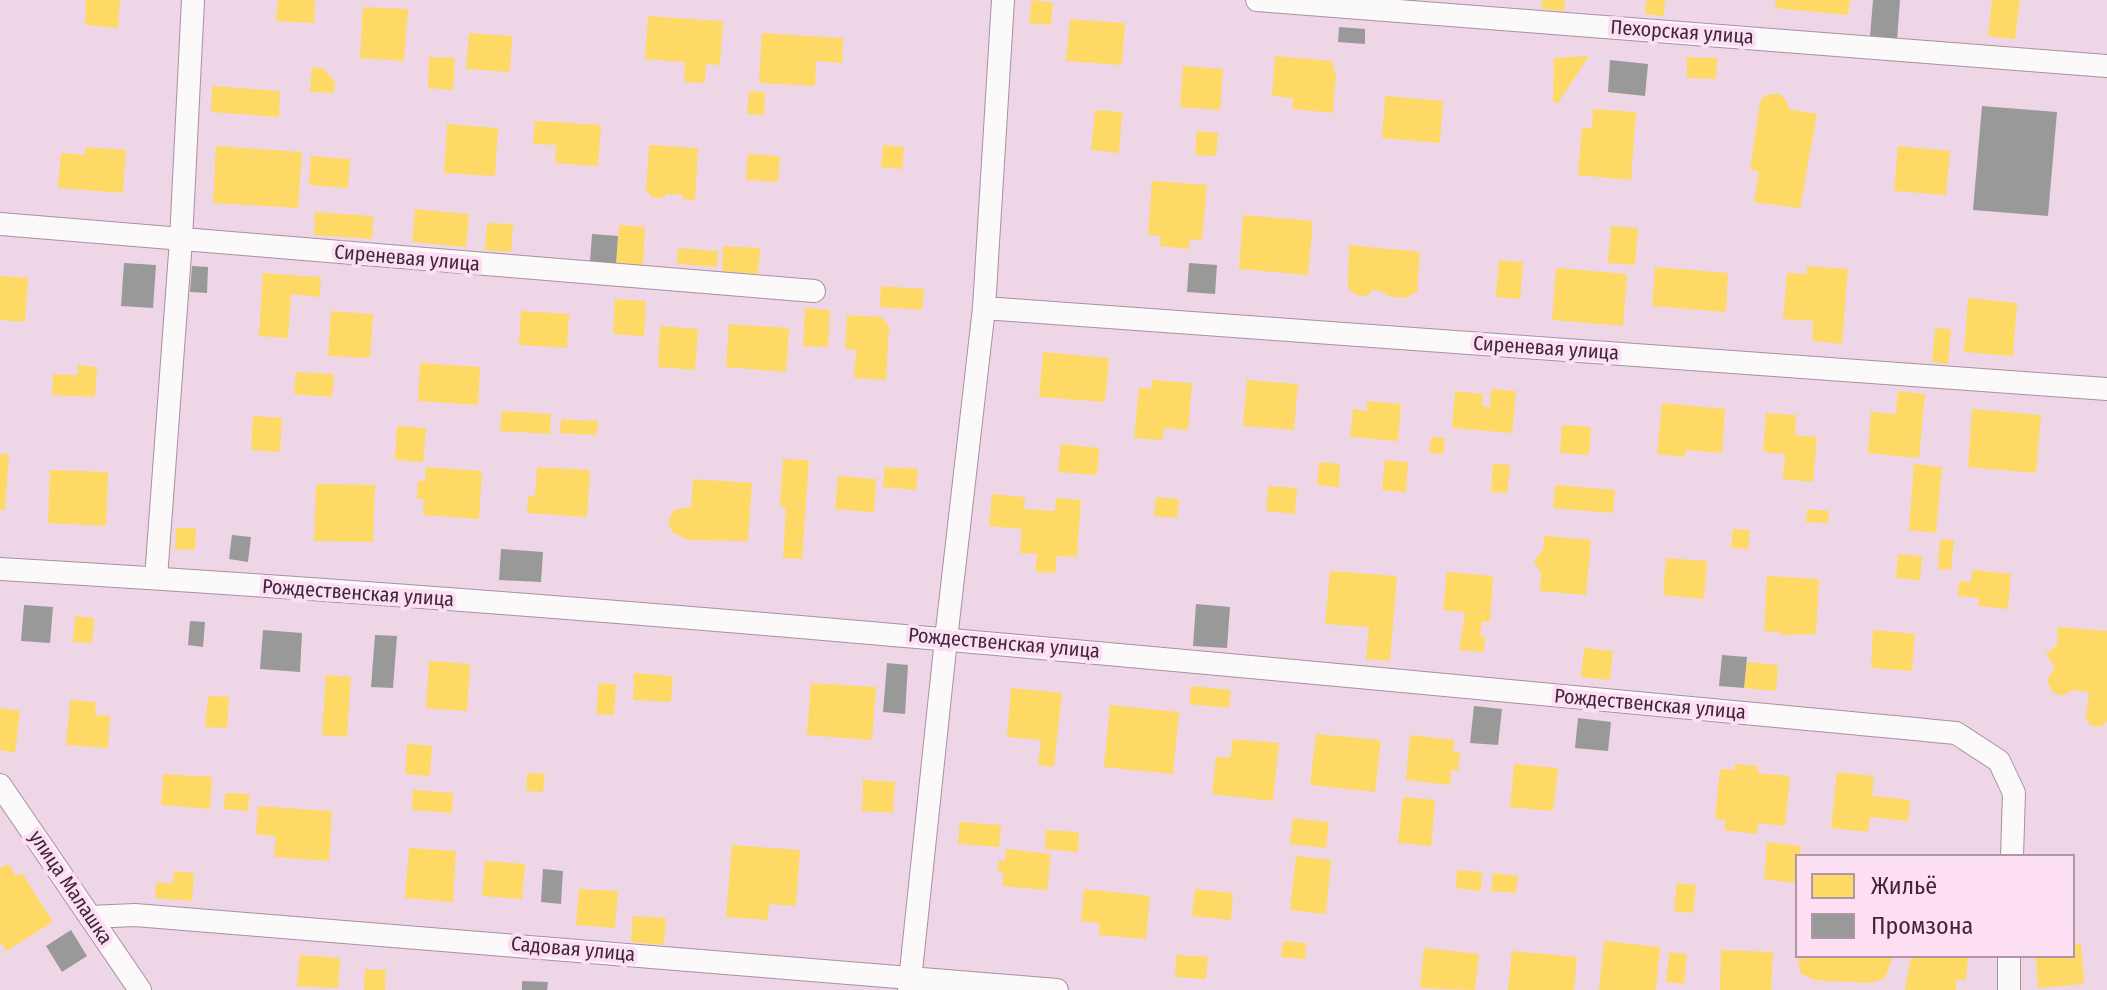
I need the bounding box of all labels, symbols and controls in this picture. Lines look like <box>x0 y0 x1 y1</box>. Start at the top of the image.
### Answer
street label: Пехорская улица <box>1610 16 1754 50</box>
street label: Сиреневая улица <box>333 241 481 277</box>
street label: Сиреневая улица <box>1472 332 1620 366</box>
street label: Рождественская улица <box>261 575 455 613</box>
street label: Рождественская улица <box>907 624 1101 664</box>
street label: Рождественская улица <box>1553 685 1747 725</box>
street label: улица Малашка <box>23 827 117 949</box>
legend <box>1795 854 2075 958</box>
text: Жильё <box>1871 872 1937 900</box>
text: Промзона <box>1871 912 1973 940</box>
street label: Садовая улица <box>510 933 636 967</box>

